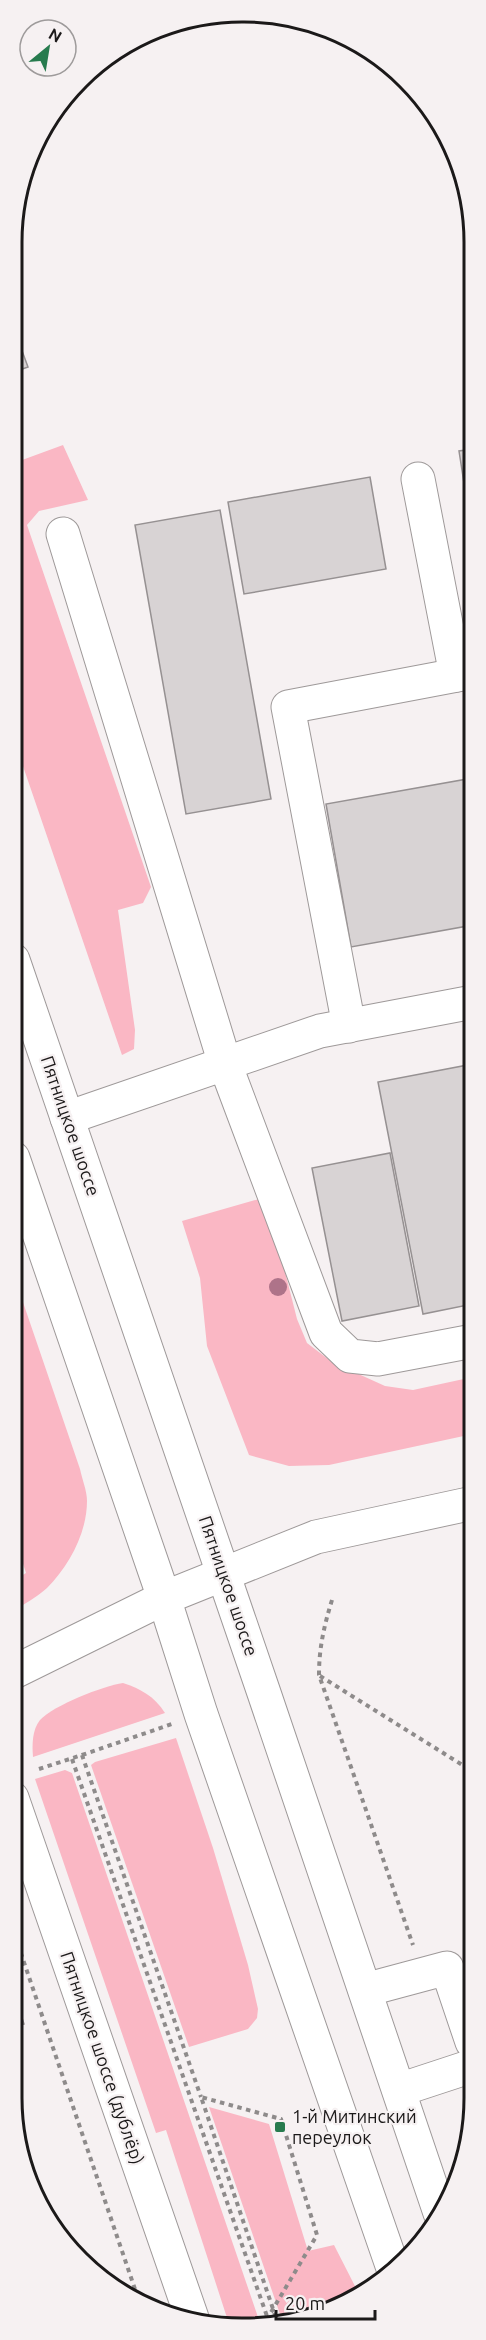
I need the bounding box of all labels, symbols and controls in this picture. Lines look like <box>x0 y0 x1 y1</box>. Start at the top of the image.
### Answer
north arrow <box>18 18 78 78</box>
text: N <box>46 24 65 46</box>
street label: Пятницкое шоссе <box>38 1053 104 1198</box>
street label: Пятницкое шоссе <box>196 1513 262 1658</box>
street label: Пятницкое шоссе (дублёр) <box>56 1949 149 2167</box>
place label: 1-й Митинский переулок <box>292 2106 417 2147</box>
marker: 1-й Митинский переулок <box>273 2120 287 2134</box>
scale bar <box>276 2283 375 2321</box>
text: 20 m <box>285 2293 325 2313</box>

